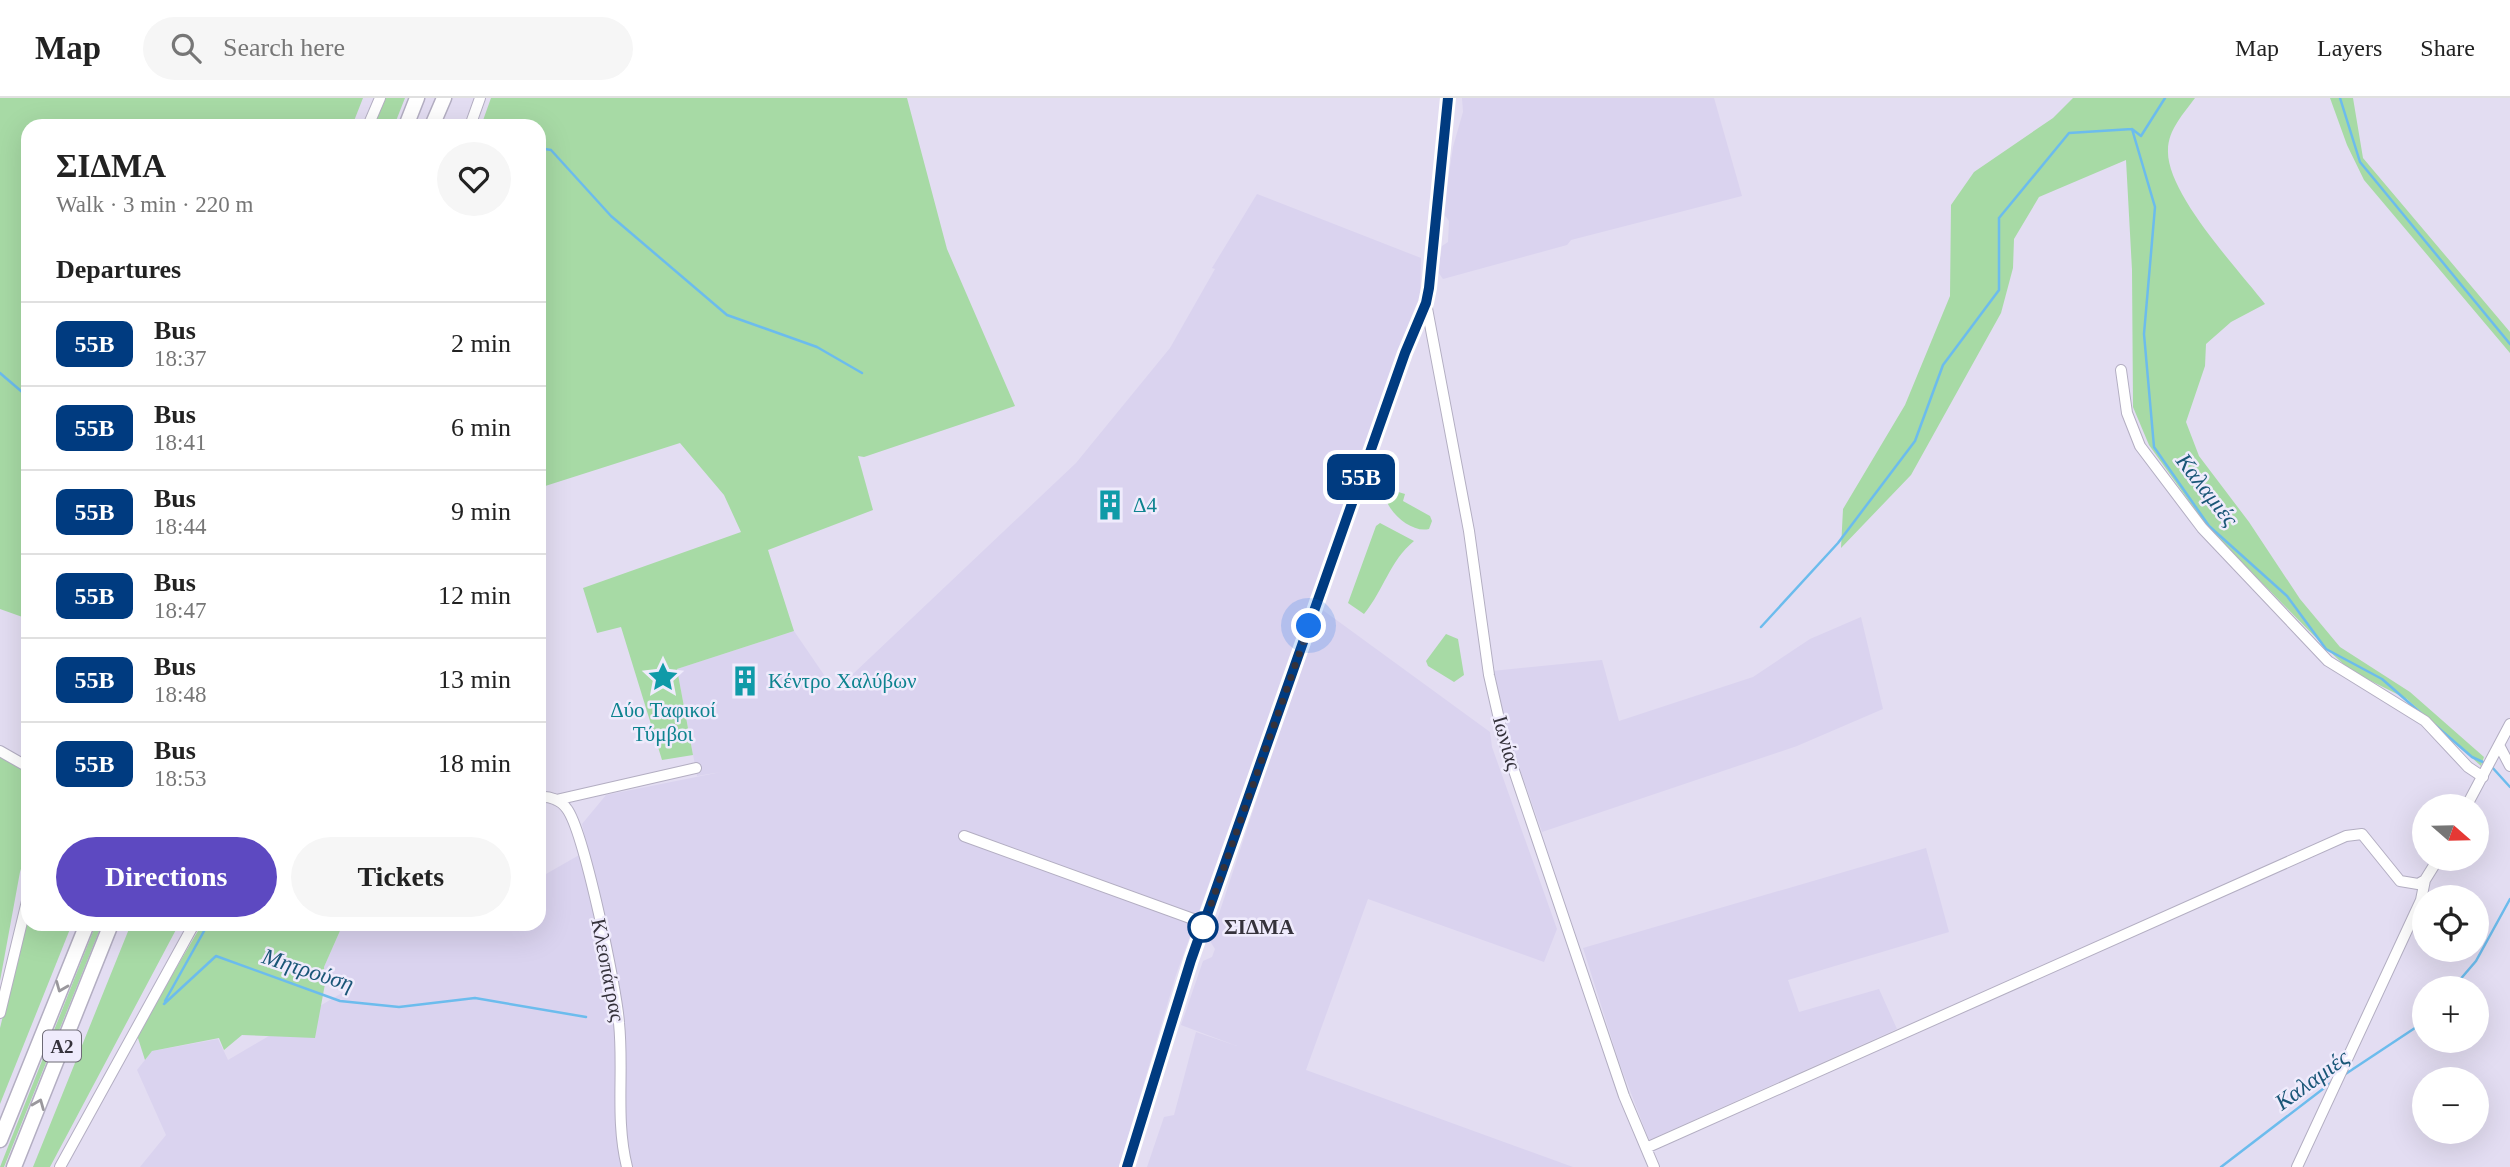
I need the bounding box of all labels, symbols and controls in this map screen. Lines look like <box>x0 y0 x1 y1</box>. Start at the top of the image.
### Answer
search box <box>143 17 633 80</box>
icon: search <box>167 29 205 67</box>
text: Map <box>35 30 101 66</box>
text: Search here <box>223 33 345 62</box>
text: Map <box>2235 35 2279 61</box>
text: Layers <box>2317 35 2382 61</box>
text: Share <box>2420 35 2475 61</box>
button: heart <box>437 142 511 216</box>
text: ΣΙΔΜΑ <box>56 148 166 184</box>
text: Walk · 3 min · 220 m <box>56 192 253 217</box>
text: Departures <box>56 255 181 284</box>
text: Bus <box>154 316 196 345</box>
text: 2 min <box>451 329 511 358</box>
text: 55Β <box>74 331 115 357</box>
text: 18:37 <box>154 346 206 371</box>
text: Bus <box>154 400 196 429</box>
text: 6 min <box>451 413 511 442</box>
text: 55Β <box>74 415 115 441</box>
text: 18:41 <box>154 430 206 455</box>
water label: Καλαμιές <box>2170 448 2243 532</box>
line badge: 55Β <box>1321 454 1401 500</box>
text: 55Β <box>1341 464 1381 490</box>
text: Bus <box>154 484 196 513</box>
building icon: Δ4 <box>1093 488 1127 522</box>
place label: Δ4 <box>1133 493 1158 517</box>
text: 9 min <box>451 497 511 526</box>
text: 55Β <box>74 499 115 525</box>
text: 18:44 <box>154 514 206 539</box>
text: Bus <box>154 568 196 597</box>
text: 12 min <box>438 581 511 610</box>
text: 55Β <box>74 583 115 609</box>
text: 18:47 <box>154 598 206 623</box>
your location <box>1291 608 1326 643</box>
text: Bus <box>154 652 196 681</box>
place icon: Δύο Ταφικοί Τύμβοι <box>646 660 680 694</box>
building icon: Κέντρο Χαλύβων <box>728 664 762 698</box>
text: 13 min <box>438 665 511 694</box>
text: 55Β <box>74 667 115 693</box>
place label: Κέντρο Χαλύβων <box>768 669 917 693</box>
text: 18:48 <box>154 682 206 707</box>
place label: Δύο Ταφικοί Τύμβοι <box>610 698 716 746</box>
street label: Ιωνίας <box>1488 713 1526 774</box>
text: Bus <box>154 736 196 765</box>
text: 18 min <box>438 749 511 778</box>
text: 55Β <box>74 751 115 777</box>
text: 18:53 <box>154 766 206 791</box>
north arrow <box>2412 794 2488 872</box>
map controls <box>2412 794 2489 1144</box>
button: Directions <box>56 837 277 917</box>
button: Tickets <box>291 837 511 917</box>
button: locate <box>2412 885 2489 962</box>
marker: ΣΙΔΜΑ <box>1188 912 1218 942</box>
place label: ΣΙΔΜΑ <box>1224 915 1295 939</box>
street label: Κλεοπάτρας <box>586 916 630 1024</box>
water label: Μητρούση <box>258 943 357 997</box>
button: + <box>2412 976 2489 1053</box>
one-way arrow <box>56 981 70 993</box>
road number: Α2 <box>43 1030 81 1062</box>
water label: Καλαμιές <box>2269 1044 2354 1116</box>
button: − <box>2412 1067 2489 1144</box>
one-way arrow <box>31 1098 45 1110</box>

